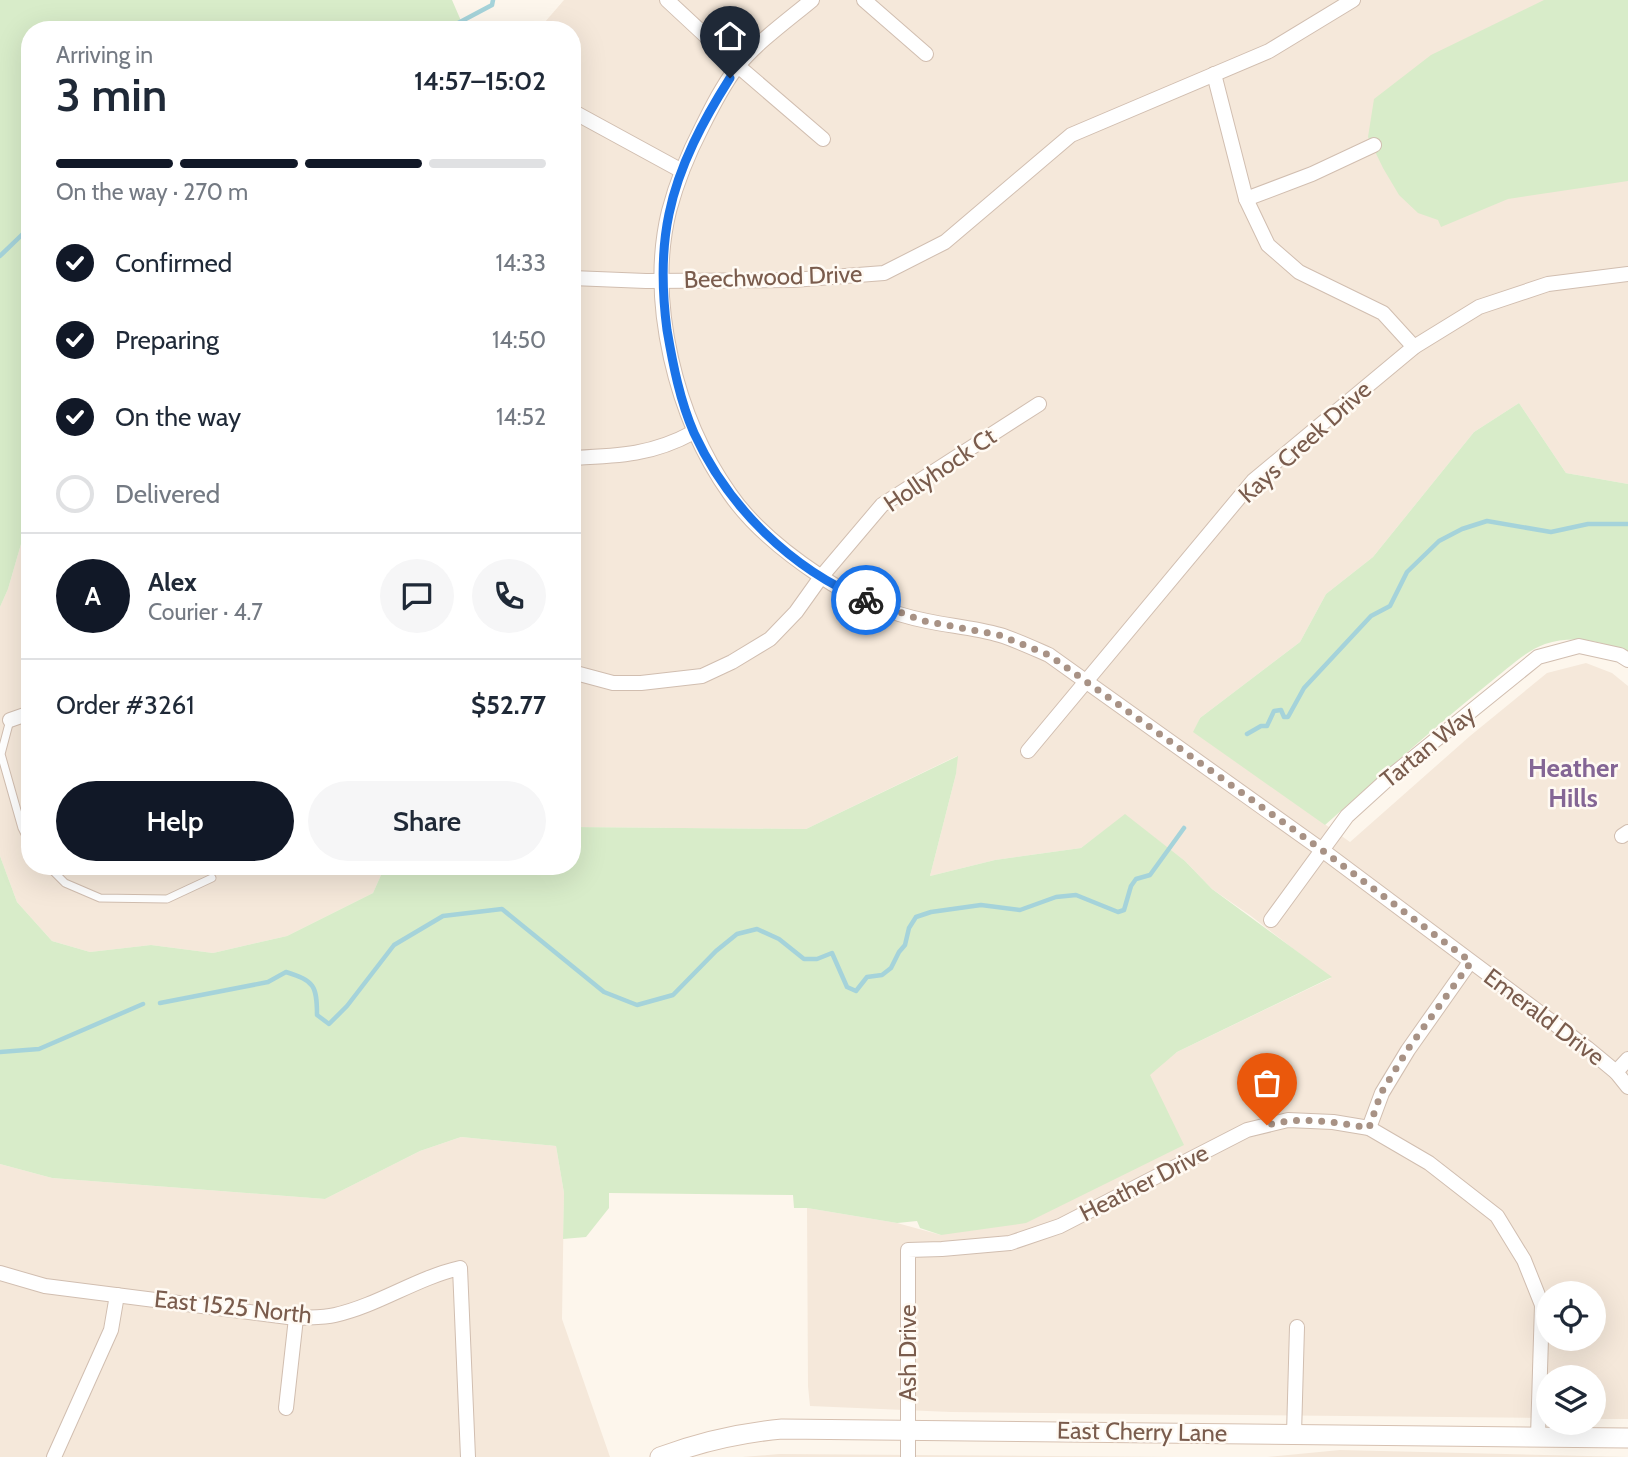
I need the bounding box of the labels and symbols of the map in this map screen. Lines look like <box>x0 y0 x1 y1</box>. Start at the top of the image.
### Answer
pin <box>700 6 760 78</box>
street label: Beechwood Drive <box>683 259 863 294</box>
street label: Kays Creek Drive <box>1232 374 1377 509</box>
street label: Hollyhock Ct <box>878 421 1001 518</box>
courier <box>831 565 901 635</box>
street label: Tartan Way <box>1374 700 1481 794</box>
district label: Heather Hills <box>1528 752 1618 814</box>
street label: Emerald Drive <box>1478 962 1610 1071</box>
pin <box>1237 1053 1297 1125</box>
street label: Heather Drive <box>1075 1138 1213 1227</box>
street label: East 1525 North <box>153 1284 313 1329</box>
street label: Ash Drive <box>893 1305 922 1401</box>
street label: East Cherry Lane <box>1057 1416 1227 1447</box>

